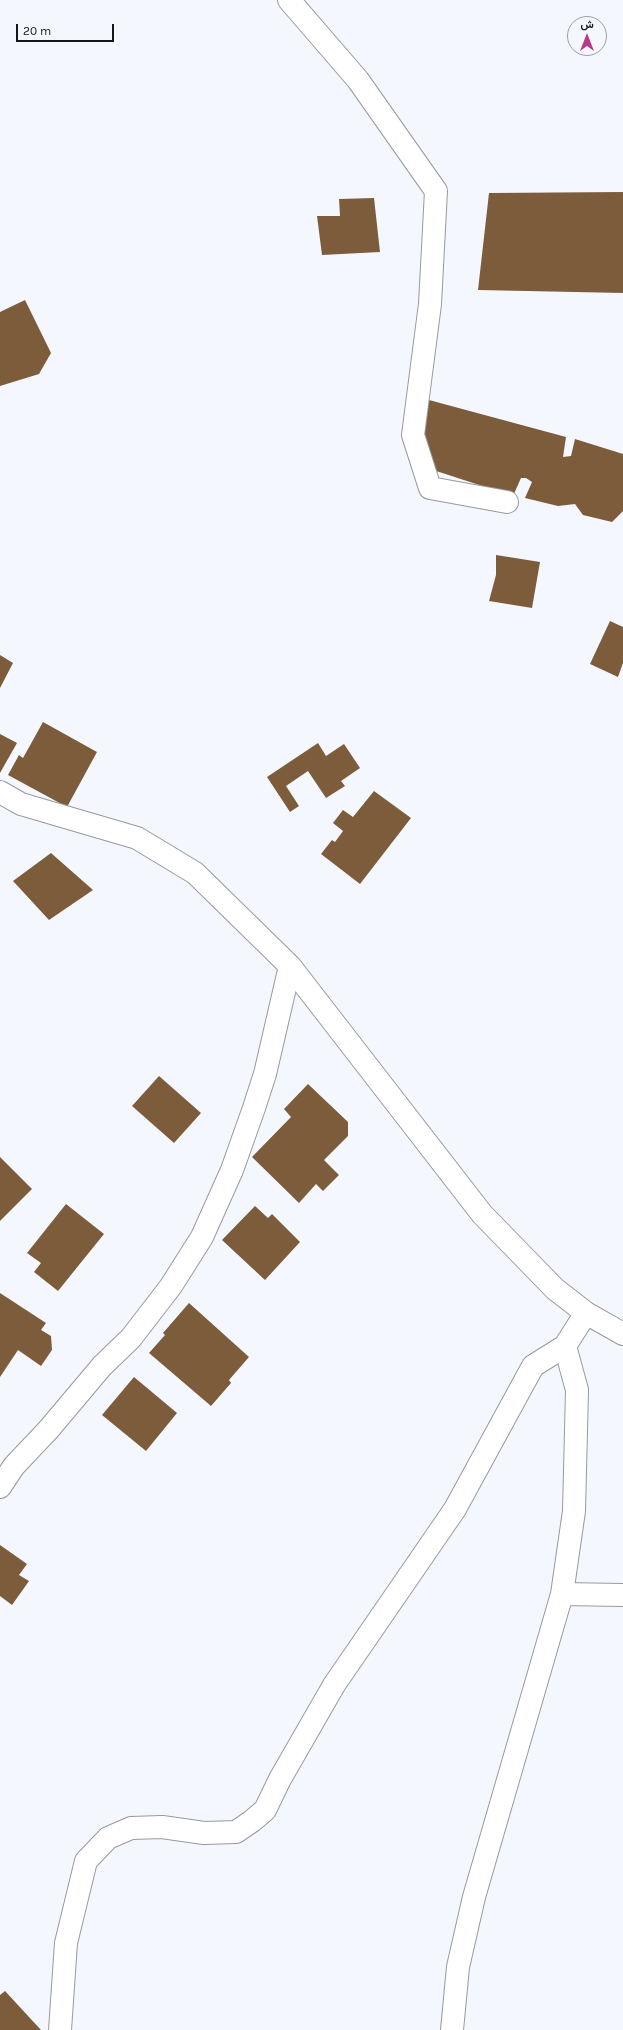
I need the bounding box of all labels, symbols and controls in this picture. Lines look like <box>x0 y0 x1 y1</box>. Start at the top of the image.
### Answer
scale bar <box>18 16 116 42</box>
north arrow <box>567 16 607 56</box>
text: ش <box>580 18 594 31</box>
text: 20 m <box>23 24 51 38</box>

